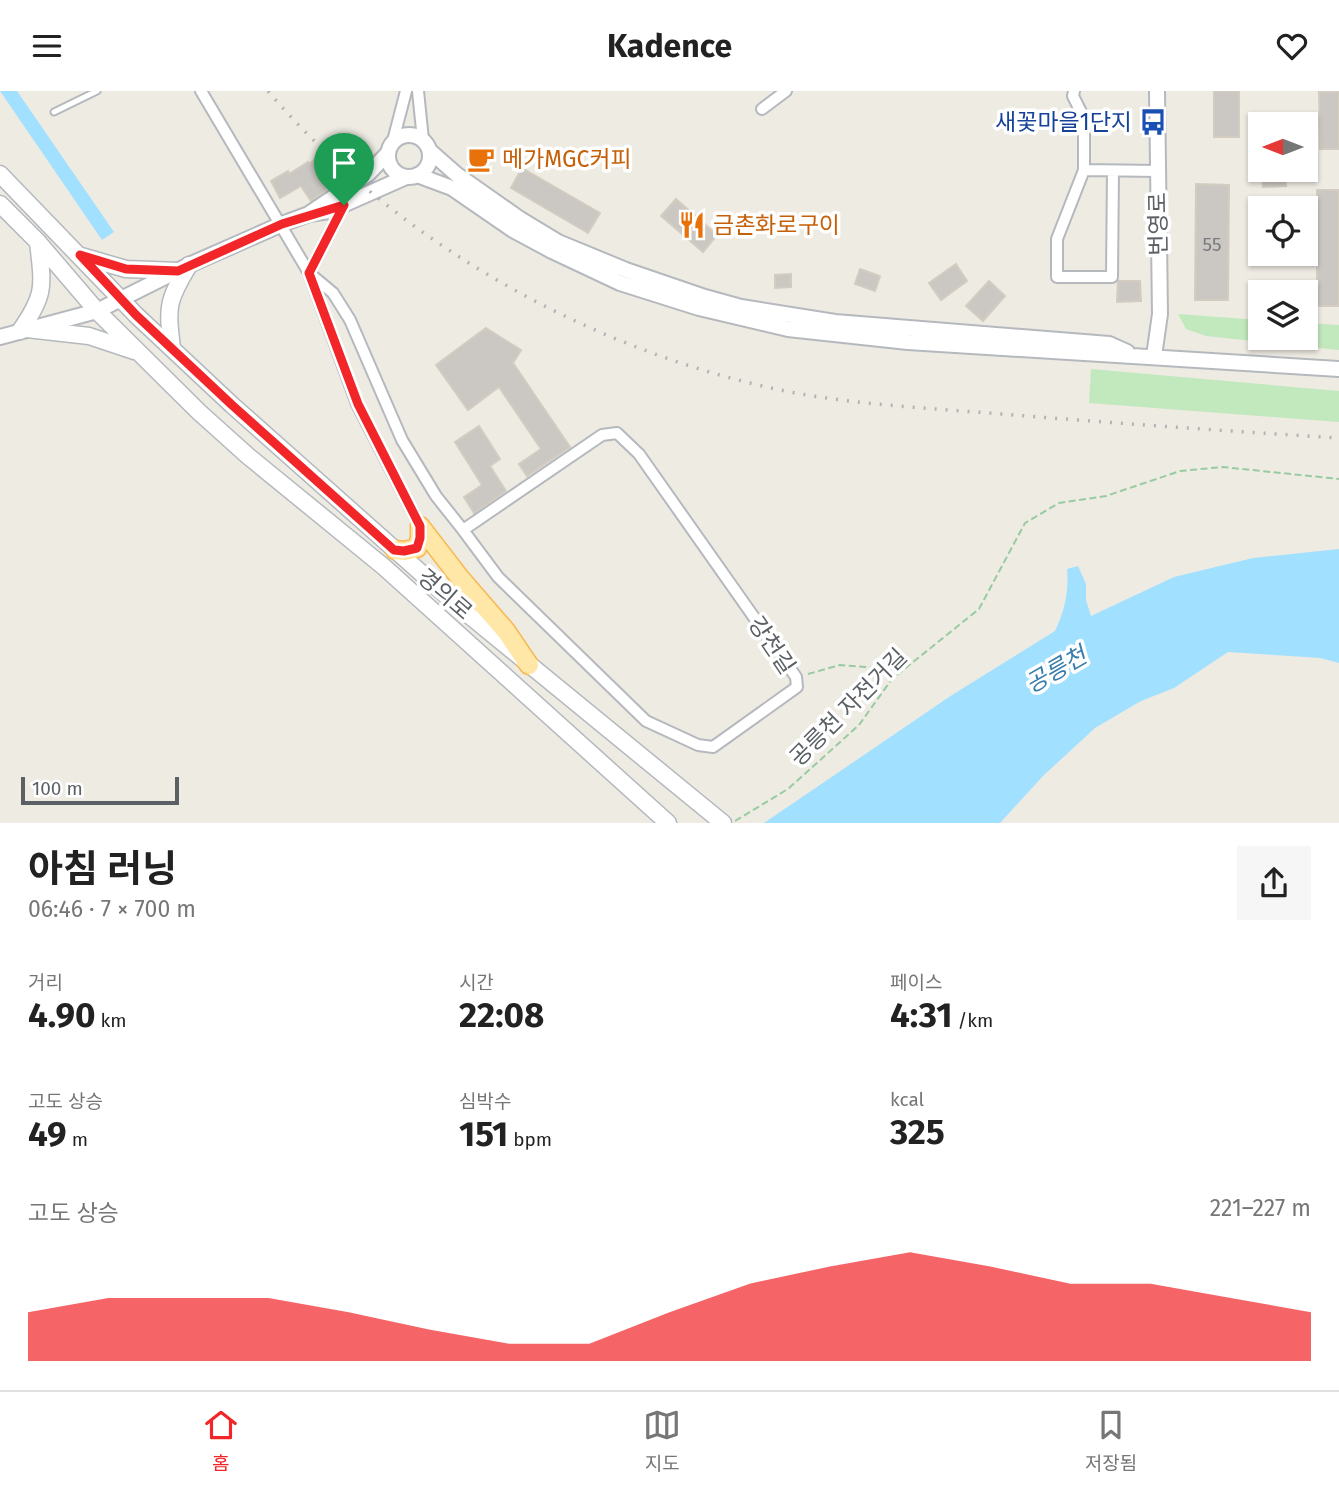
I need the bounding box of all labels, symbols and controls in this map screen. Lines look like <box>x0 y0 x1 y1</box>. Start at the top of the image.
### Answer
icon: menu <box>28 27 66 65</box>
text: Kadence <box>607 27 732 65</box>
icon: heart <box>1273 27 1311 65</box>
bus stop icon: 새꽃마을1단지 <box>1138 107 1168 137</box>
place label: 새꽃마을1단지 <box>995 108 1132 136</box>
north arrow <box>1248 112 1318 182</box>
map controls <box>1248 112 1318 350</box>
pin <box>314 133 374 205</box>
icon: arrive <box>325 144 363 182</box>
cafe icon: 메가MGC커피 <box>466 144 496 174</box>
place label: 메가MGC커피 <box>502 145 632 173</box>
street label: 번영로 <box>1143 192 1173 256</box>
button: locate <box>1248 196 1318 266</box>
restaurant icon: 금촌화로구이 <box>677 210 707 240</box>
place label: 금촌화로구이 <box>713 211 840 239</box>
house number: 55 <box>1203 233 1221 256</box>
button: layers <box>1248 280 1318 350</box>
street label: 경의로 <box>412 563 478 625</box>
street label: 강천길 <box>743 611 801 679</box>
water label: 공릉천 <box>1020 640 1094 699</box>
street label: 공릉천 자전거길 <box>784 643 912 771</box>
scale bar <box>21 774 178 806</box>
text: 100 m <box>32 777 83 800</box>
text: 아침 러닝 <box>28 846 177 892</box>
button: share <box>1237 846 1311 920</box>
text: 06:46 · 7 × 700 m <box>28 895 196 923</box>
text: 거리 <box>28 971 63 994</box>
text: 시간 <box>459 971 494 994</box>
text: 페이스 <box>890 971 942 994</box>
text: 4.90 <box>28 994 95 1036</box>
text: 22:08 <box>459 994 544 1036</box>
text: 4:31 <box>890 994 952 1036</box>
text: km <box>95 1009 127 1032</box>
text: /km <box>952 1009 993 1032</box>
text: kcal <box>890 1088 924 1111</box>
text: 고도 상승 <box>28 1090 103 1113</box>
text: 심박수 <box>459 1090 511 1113</box>
text: 325 <box>890 1111 945 1153</box>
text: 49 <box>28 1113 67 1155</box>
text: 151 <box>459 1113 508 1155</box>
text: m <box>67 1128 88 1151</box>
text: bpm <box>508 1128 552 1151</box>
text: 221–227 m <box>1210 1194 1311 1222</box>
text: 고도 상승 <box>28 1199 119 1227</box>
tab: 홈 <box>202 1406 240 1475</box>
tab: 지도 <box>643 1406 681 1475</box>
tab: 저장됨 <box>1085 1406 1137 1475</box>

